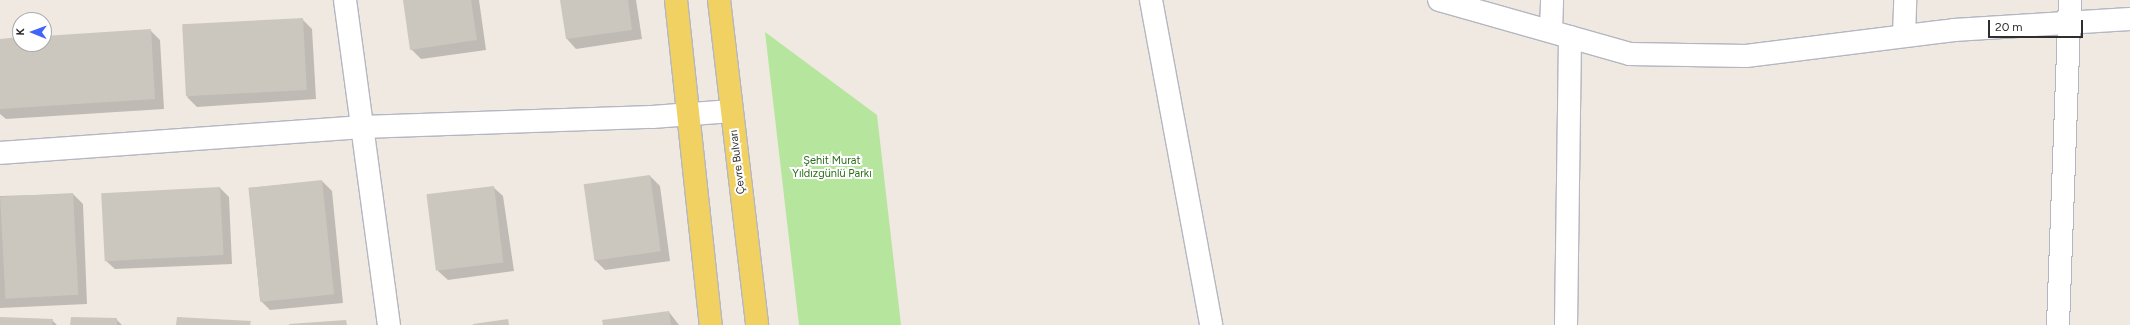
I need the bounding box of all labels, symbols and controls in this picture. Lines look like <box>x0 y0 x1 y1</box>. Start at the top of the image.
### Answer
north arrow <box>12 12 52 52</box>
scale bar <box>1990 12 2085 38</box>
text: 20 m <box>1995 20 2023 34</box>
text: K <box>14 28 27 36</box>
street label: Çevre Bulvarı <box>728 129 748 195</box>
park label: Şehit Murat Yıldızgünlü Parkı <box>792 155 872 181</box>

